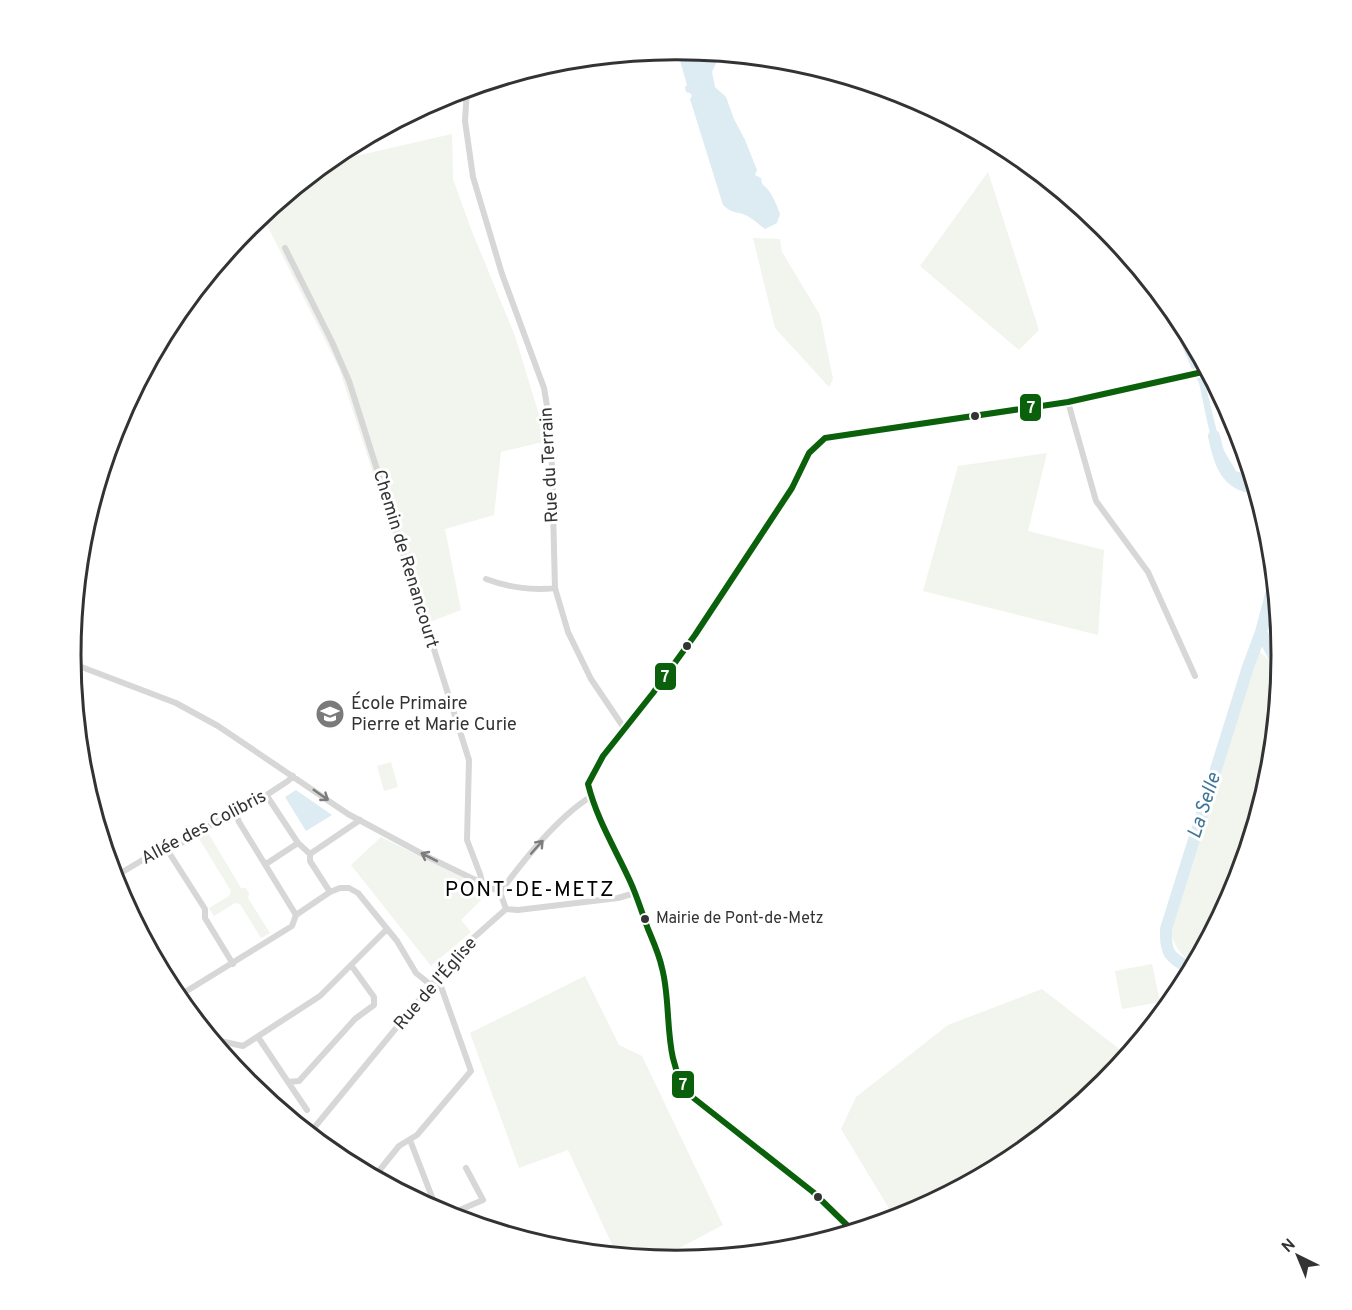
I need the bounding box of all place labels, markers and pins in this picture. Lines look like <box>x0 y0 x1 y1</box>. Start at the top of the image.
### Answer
unlabelled marker <box>969 410 981 422</box>
unlabelled marker <box>681 640 693 652</box>
place label: École Primaire Pierre et Marie Curie <box>351 691 517 737</box>
school or university icon: École Primaire Pierre et Marie Curie <box>314 698 346 730</box>
place label: Mairie de Pont-de-Metz <box>656 909 824 929</box>
marker: Mairie de Pont-de-Metz <box>639 913 651 925</box>
unlabelled marker <box>812 1191 824 1203</box>

